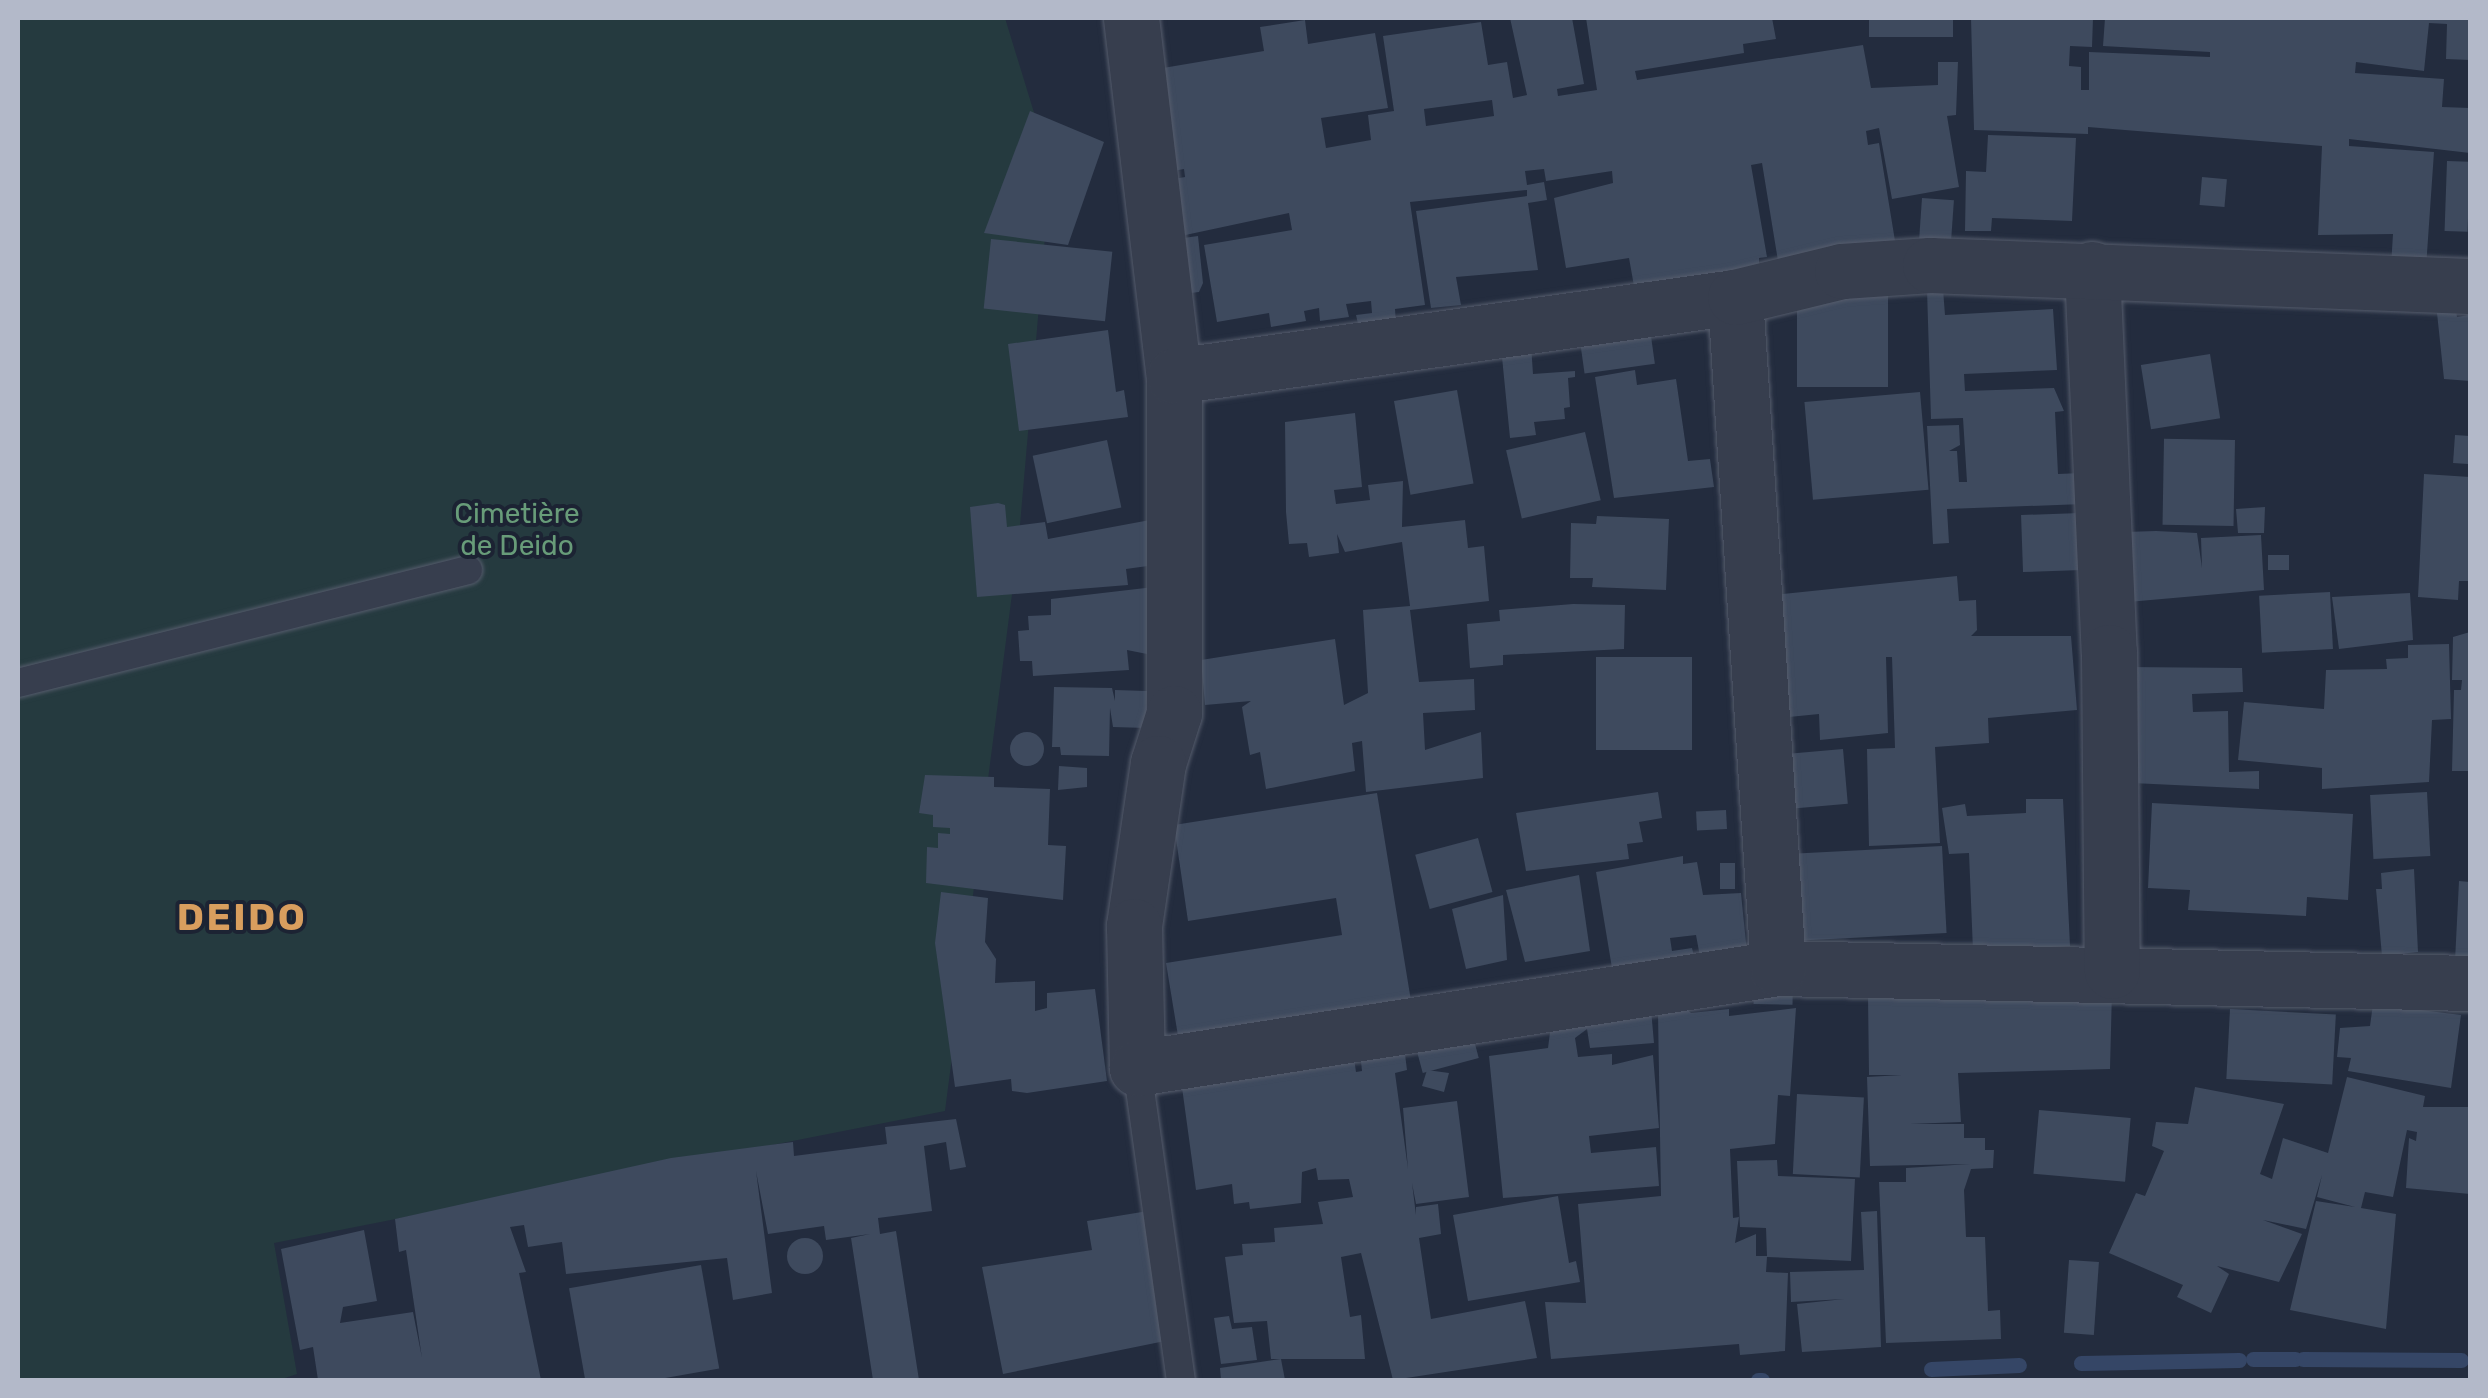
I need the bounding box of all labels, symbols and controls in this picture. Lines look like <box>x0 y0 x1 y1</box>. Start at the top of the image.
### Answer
park label: Cimetière de Deido <box>454 497 580 563</box>
district label: DEIDO <box>177 895 307 941</box>

